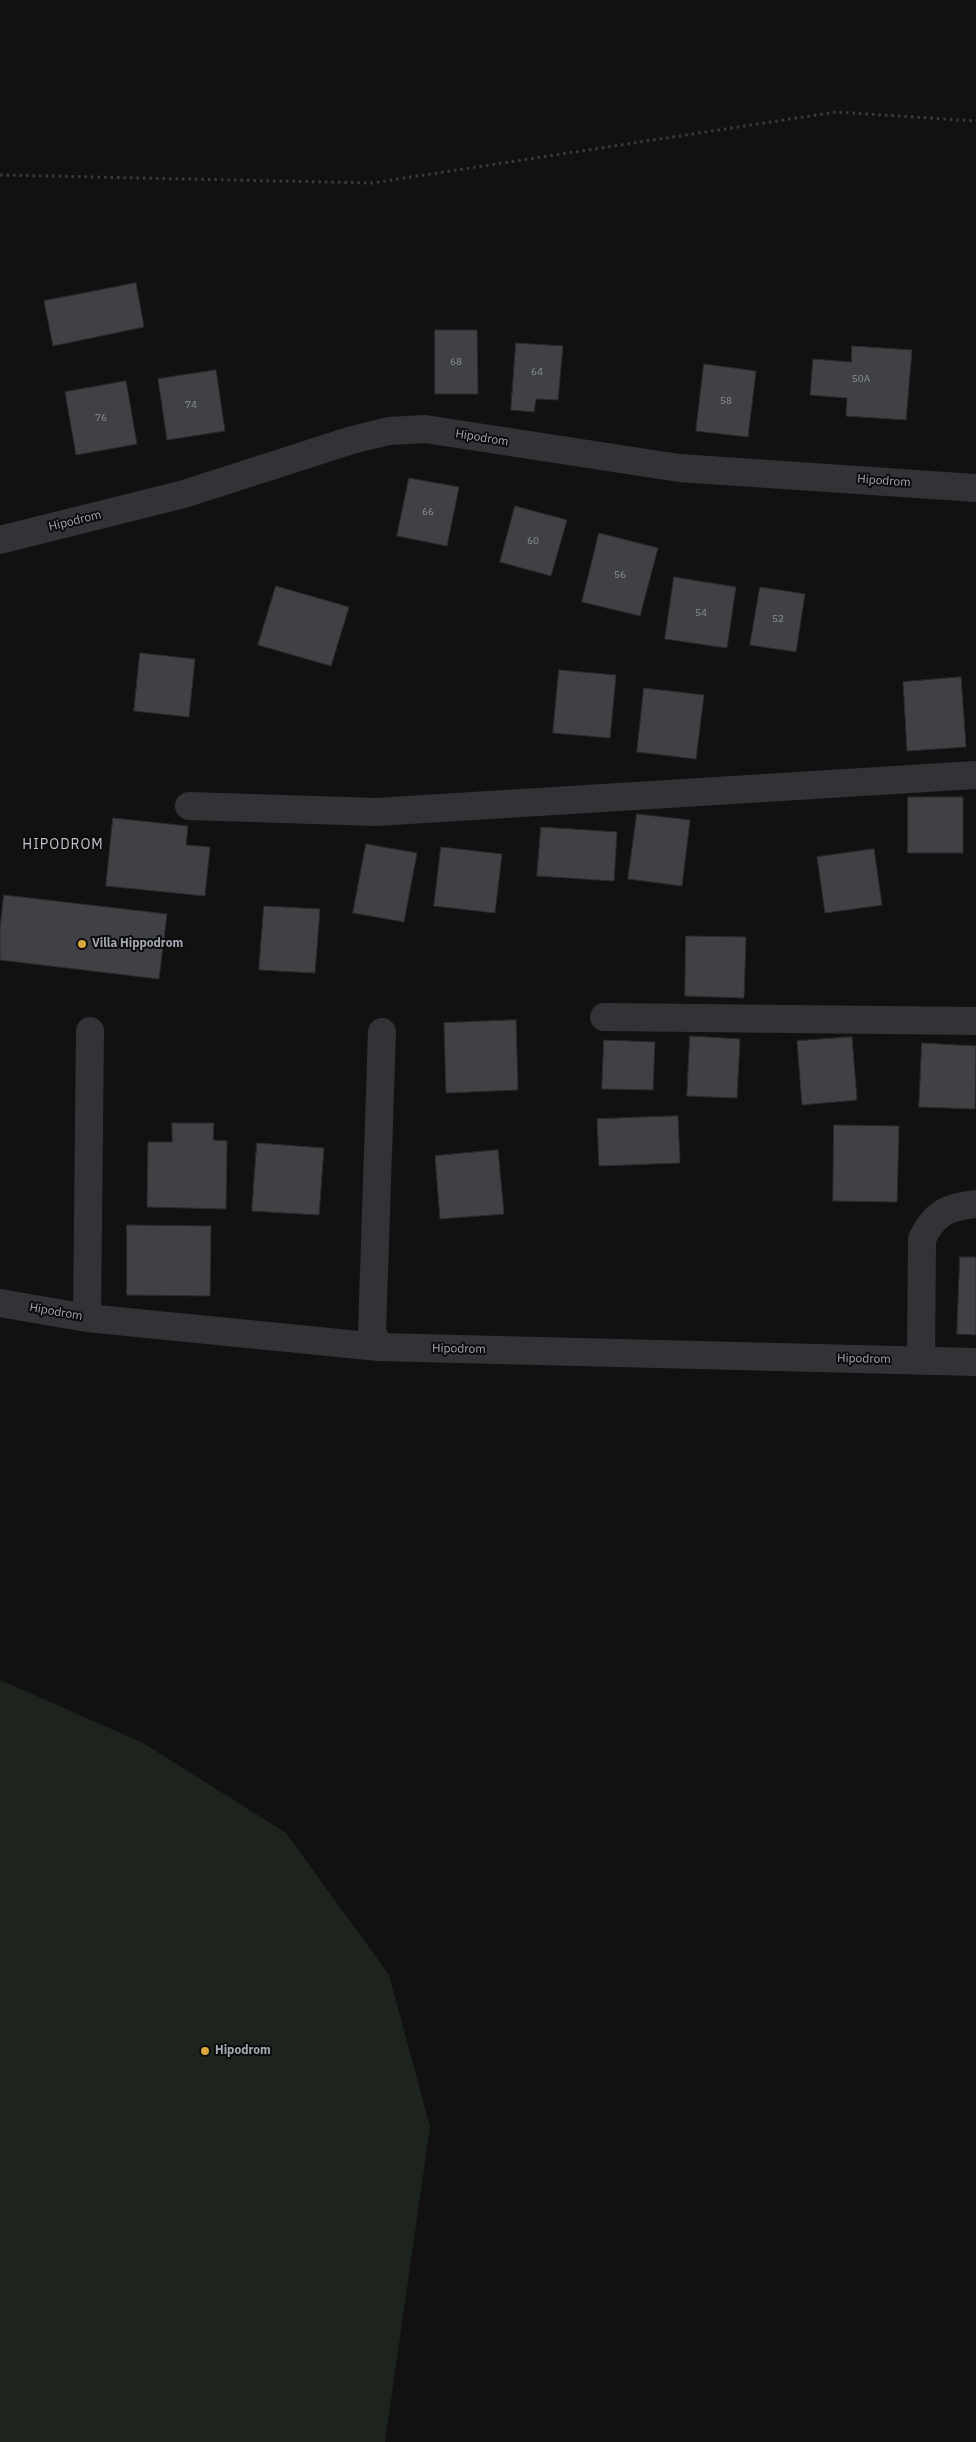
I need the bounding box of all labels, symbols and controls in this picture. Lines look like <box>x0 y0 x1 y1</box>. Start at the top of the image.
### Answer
house number: 68 <box>450 356 462 368</box>
house number: 64 <box>531 366 543 378</box>
house number: 50A <box>852 373 870 385</box>
house number: 58 <box>720 395 732 407</box>
house number: 74 <box>185 399 197 411</box>
house number: 76 <box>95 412 107 424</box>
street label: Hipodrom <box>454 427 510 449</box>
street label: Hipodrom <box>857 472 911 490</box>
house number: 66 <box>422 506 434 518</box>
street label: Hipodrom <box>47 508 103 534</box>
house number: 60 <box>527 535 539 547</box>
house number: 56 <box>614 569 626 581</box>
house number: 54 <box>695 607 707 619</box>
house number: 52 <box>772 613 784 625</box>
district label: HIPODROM <box>21 837 105 853</box>
place label: Villa Hippodrom <box>92 937 183 951</box>
marker: Villa Hippodrom <box>76 938 88 950</box>
street label: Hipodrom <box>28 1300 84 1324</box>
street label: Hipodrom <box>432 1341 486 1357</box>
street label: Hipodrom <box>837 1351 891 1367</box>
place label: Hipodrom <box>215 2044 271 2058</box>
marker: Hipodrom <box>199 2045 211 2057</box>

